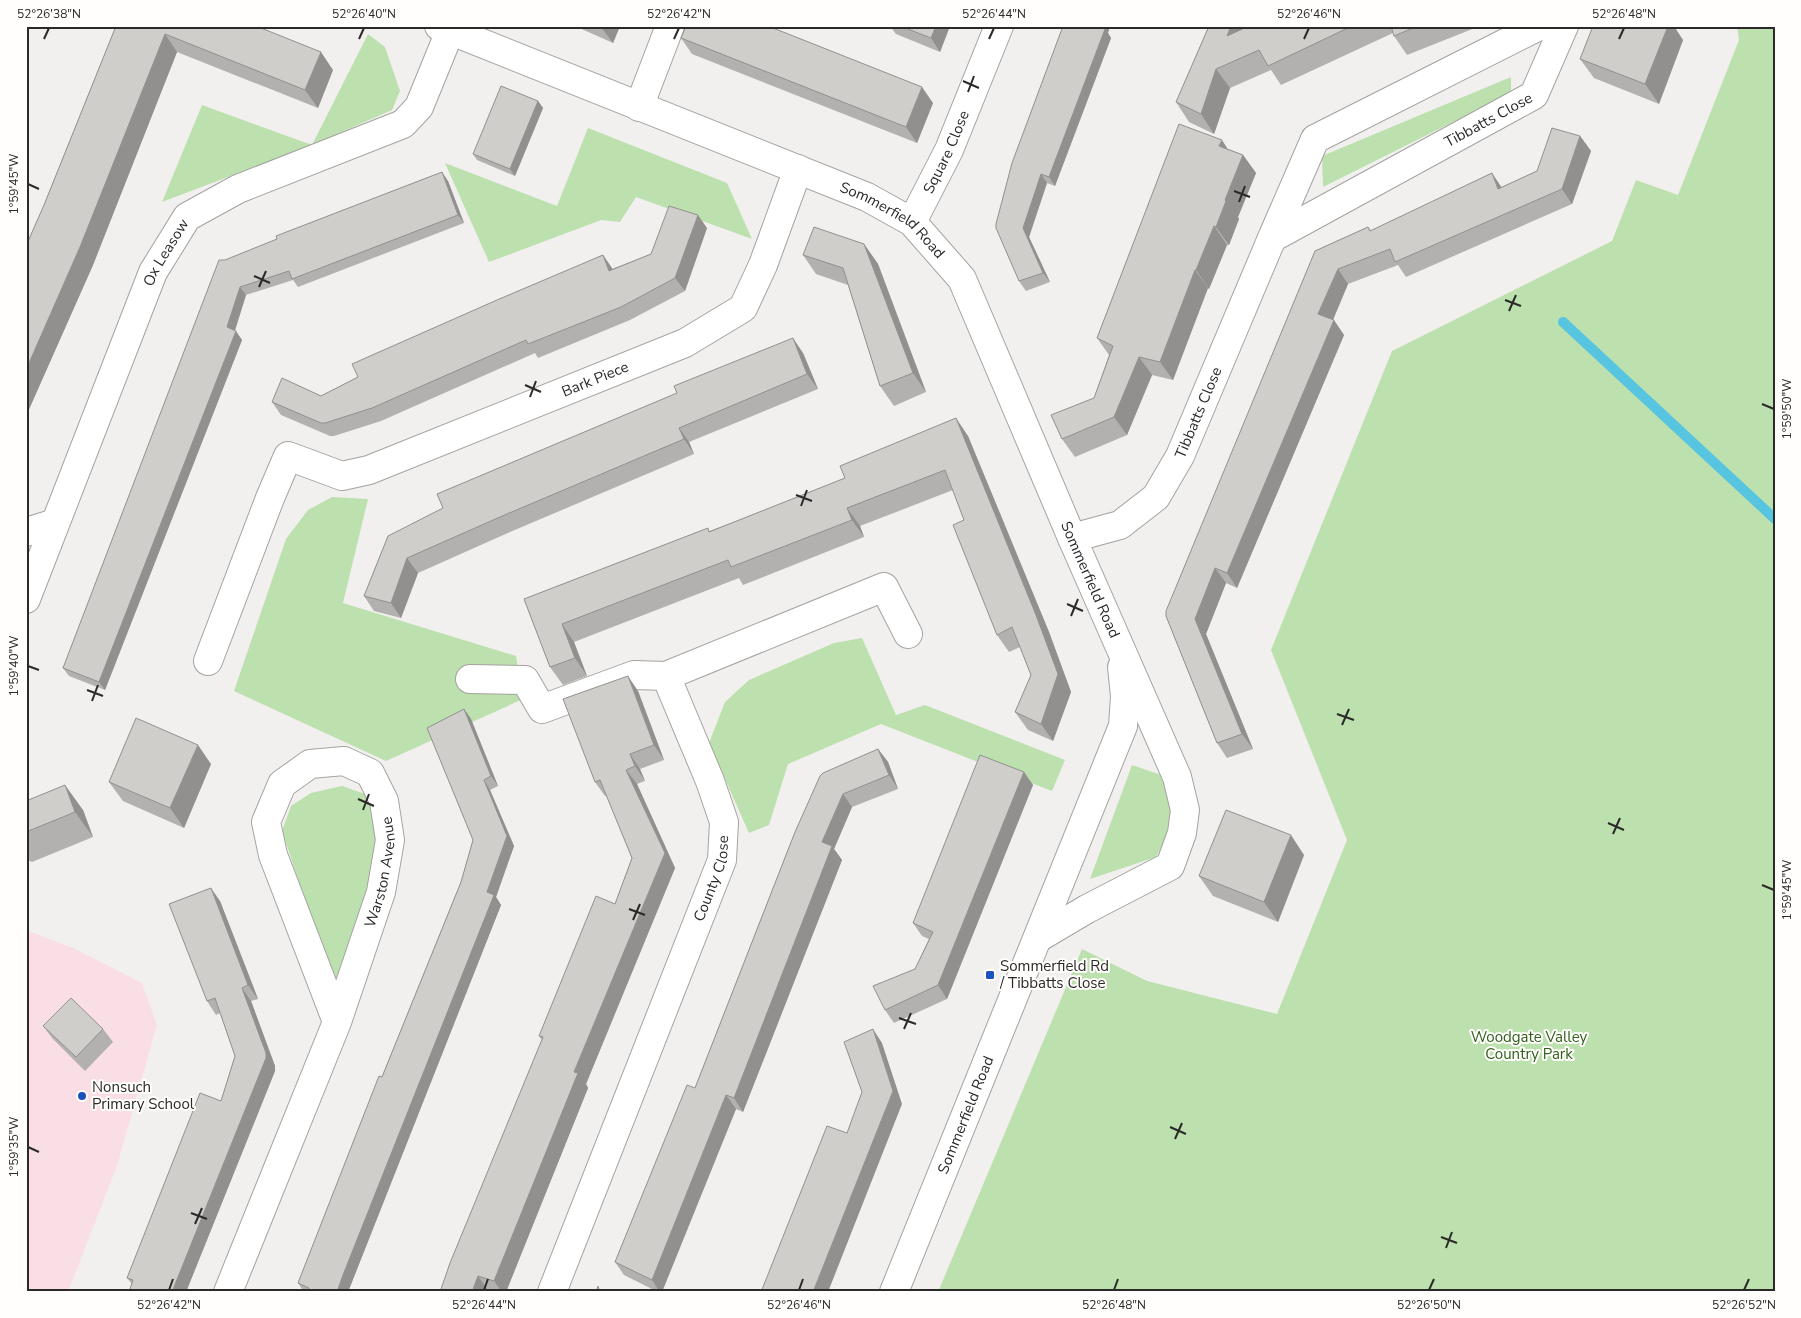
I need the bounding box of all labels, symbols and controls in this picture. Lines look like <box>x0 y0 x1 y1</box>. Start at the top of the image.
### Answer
text: 52°26'38"N <box>17 6 81 22</box>
text: 52°26'40"N <box>332 6 396 22</box>
text: 52°26'42"N <box>647 6 711 22</box>
text: 52°26'44"N <box>962 6 1026 22</box>
text: 52°26'46"N <box>1277 6 1341 22</box>
text: 52°26'48"N <box>1592 6 1656 22</box>
street label: Tibbatts Close <box>1441 88 1536 152</box>
street label: Square Close <box>918 107 974 197</box>
text: 1°59'45"W <box>6 153 22 215</box>
street label: Sommerfield Road <box>837 177 949 263</box>
street label: Ox Leasow <box>138 215 194 289</box>
street label: Bark Piece <box>559 357 632 402</box>
street label: Tibbatts Close <box>1170 364 1226 461</box>
text: 1°59'50"W <box>1779 378 1795 440</box>
street label: Sommerfield Road <box>1056 518 1125 641</box>
text: 1°59'40"W <box>6 635 22 697</box>
street label: Warston Avenue <box>360 815 400 930</box>
street label: County Close <box>689 835 733 924</box>
text: 1°59'45"W <box>1779 859 1795 921</box>
place label: Sommerfield Rd / Tibbatts Close <box>999 956 1109 993</box>
marker: Sommerfield Rd / Tibbatts Close <box>984 969 996 981</box>
park label: Woodgate Valley Country Park <box>1471 1027 1588 1064</box>
street label: Sommerfield Road <box>933 1053 998 1177</box>
place label: Nonsuch Primary School <box>92 1077 195 1114</box>
marker: Nonsuch Primary School <box>76 1090 88 1102</box>
text: 1°59'35"W <box>6 1116 22 1178</box>
text: 52°26'42"N <box>137 1297 201 1313</box>
text: 52°26'44"N <box>452 1297 516 1313</box>
text: 52°26'46"N <box>767 1297 831 1313</box>
text: 52°26'48"N <box>1082 1297 1146 1313</box>
text: 52°26'50"N <box>1397 1297 1461 1313</box>
text: 52°26'52"N <box>1712 1297 1776 1313</box>

